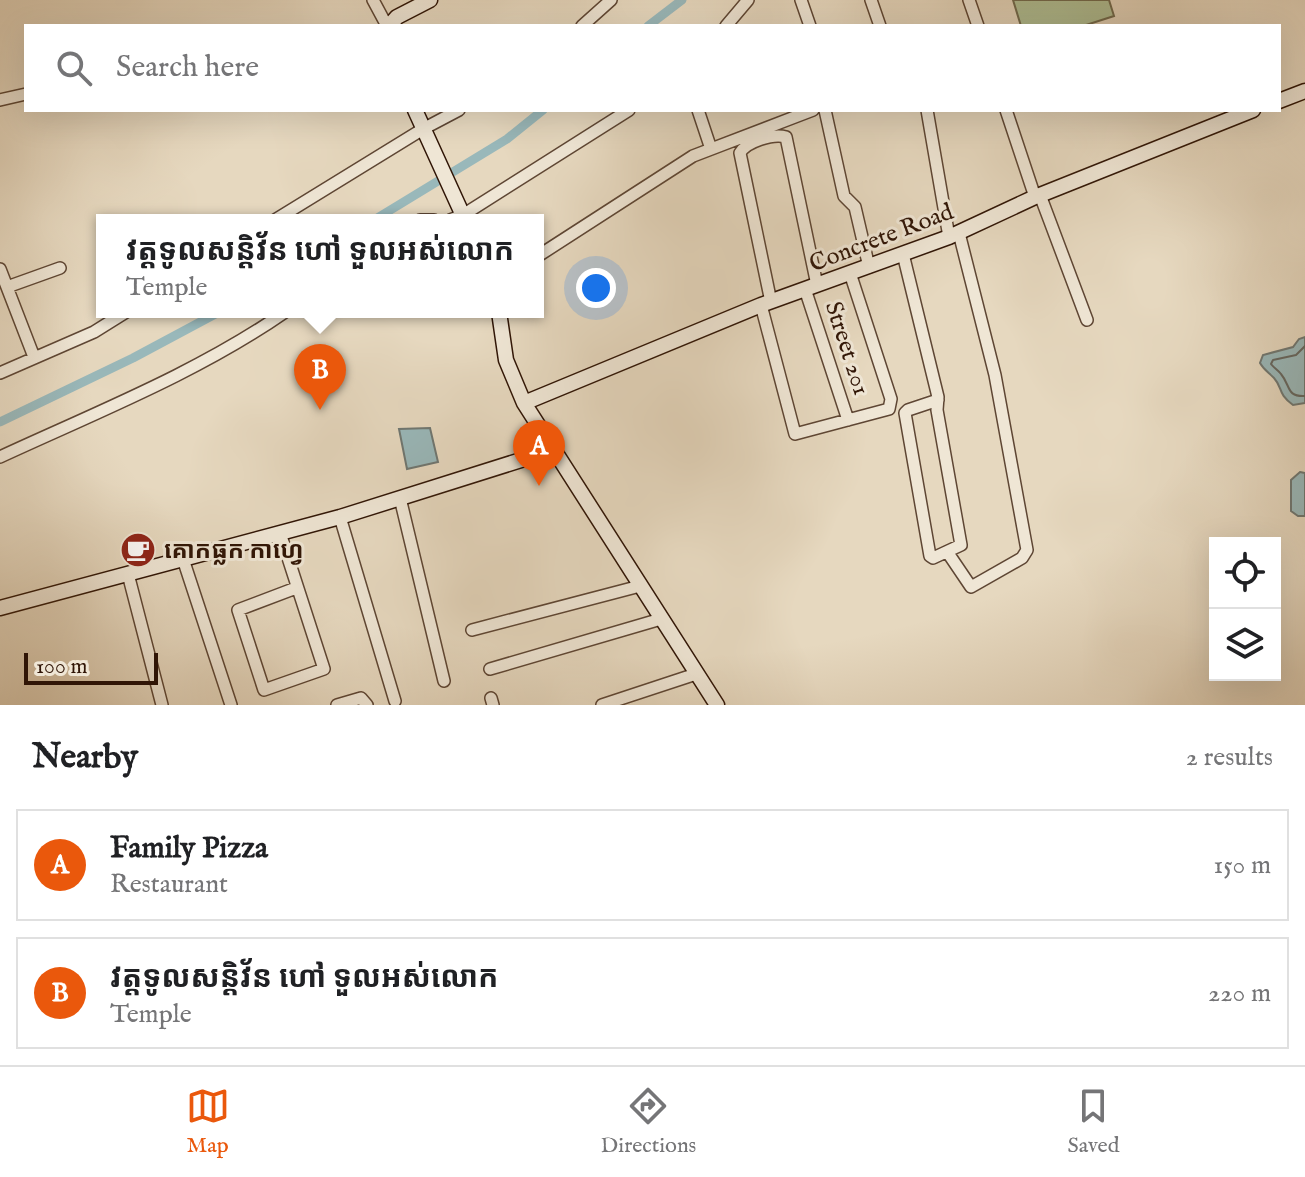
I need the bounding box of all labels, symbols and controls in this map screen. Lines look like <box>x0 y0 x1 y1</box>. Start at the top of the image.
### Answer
search box <box>24 24 1281 112</box>
icon: search <box>52 46 96 90</box>
text: Search here <box>116 49 259 87</box>
street label: Concrete Road <box>805 197 958 280</box>
popup <box>96 214 544 318</box>
text: វត្តទូលសន្តិវ័ន ហៅ ទួលអស់លោក <box>126 233 514 271</box>
your location <box>576 268 616 308</box>
text: Temple <box>126 271 207 304</box>
street label: Street 201 <box>817 298 876 399</box>
pin: B <box>294 344 346 410</box>
pin: A <box>513 420 565 486</box>
cafe icon: គោកធ្លក កាហ្វេ <box>119 531 157 569</box>
place label: គោកធ្លក កាហ្វេ <box>164 536 304 567</box>
map controls <box>1209 537 1281 681</box>
button: locate <box>1209 537 1281 609</box>
button: layers <box>1209 609 1281 681</box>
scale bar <box>24 649 158 685</box>
text: 100 m <box>36 653 88 681</box>
text: Nearby <box>32 736 138 779</box>
text: 2 results <box>1186 741 1273 774</box>
text: Family Pizza <box>110 830 268 868</box>
text: A <box>51 849 69 882</box>
text: 150 m <box>1213 849 1271 882</box>
text: Restaurant <box>110 868 228 901</box>
text: វត្តទូលសន្តិវ័ន ហៅ ទួលអស់លោក <box>110 960 498 998</box>
text: B <box>51 977 69 1010</box>
text: 220 m <box>1208 977 1271 1010</box>
text: Temple <box>110 998 192 1031</box>
tab: Map <box>186 1084 230 1160</box>
tab: Directions <box>601 1084 696 1160</box>
tab: Saved <box>1067 1084 1119 1160</box>

